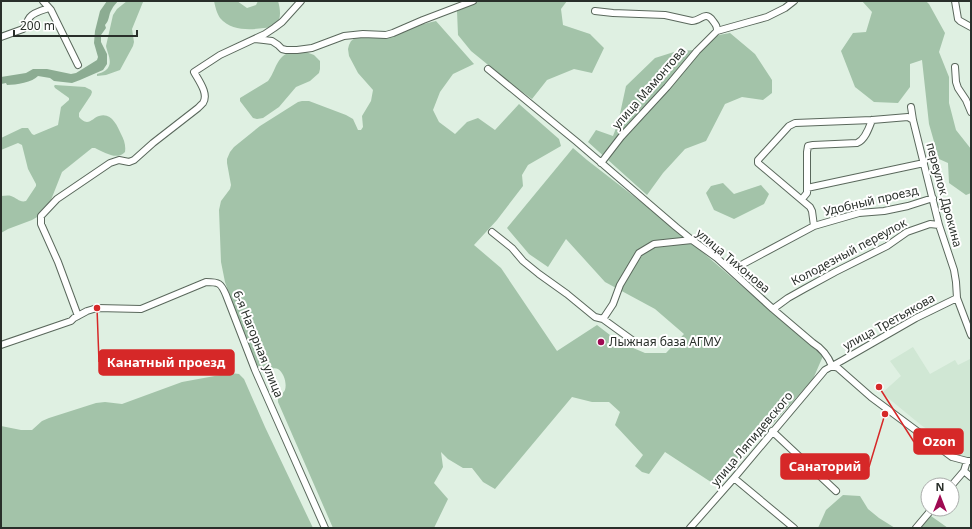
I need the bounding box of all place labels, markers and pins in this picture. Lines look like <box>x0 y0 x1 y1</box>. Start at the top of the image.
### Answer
place label: Лыжная база АГМУ <box>609 333 722 350</box>
marker: Лыжная база АГМУ <box>596 337 606 347</box>
callout: Канатный проезд <box>99 350 234 375</box>
callout: Ozon <box>914 429 963 454</box>
callout: Санаторий <box>781 454 869 479</box>

